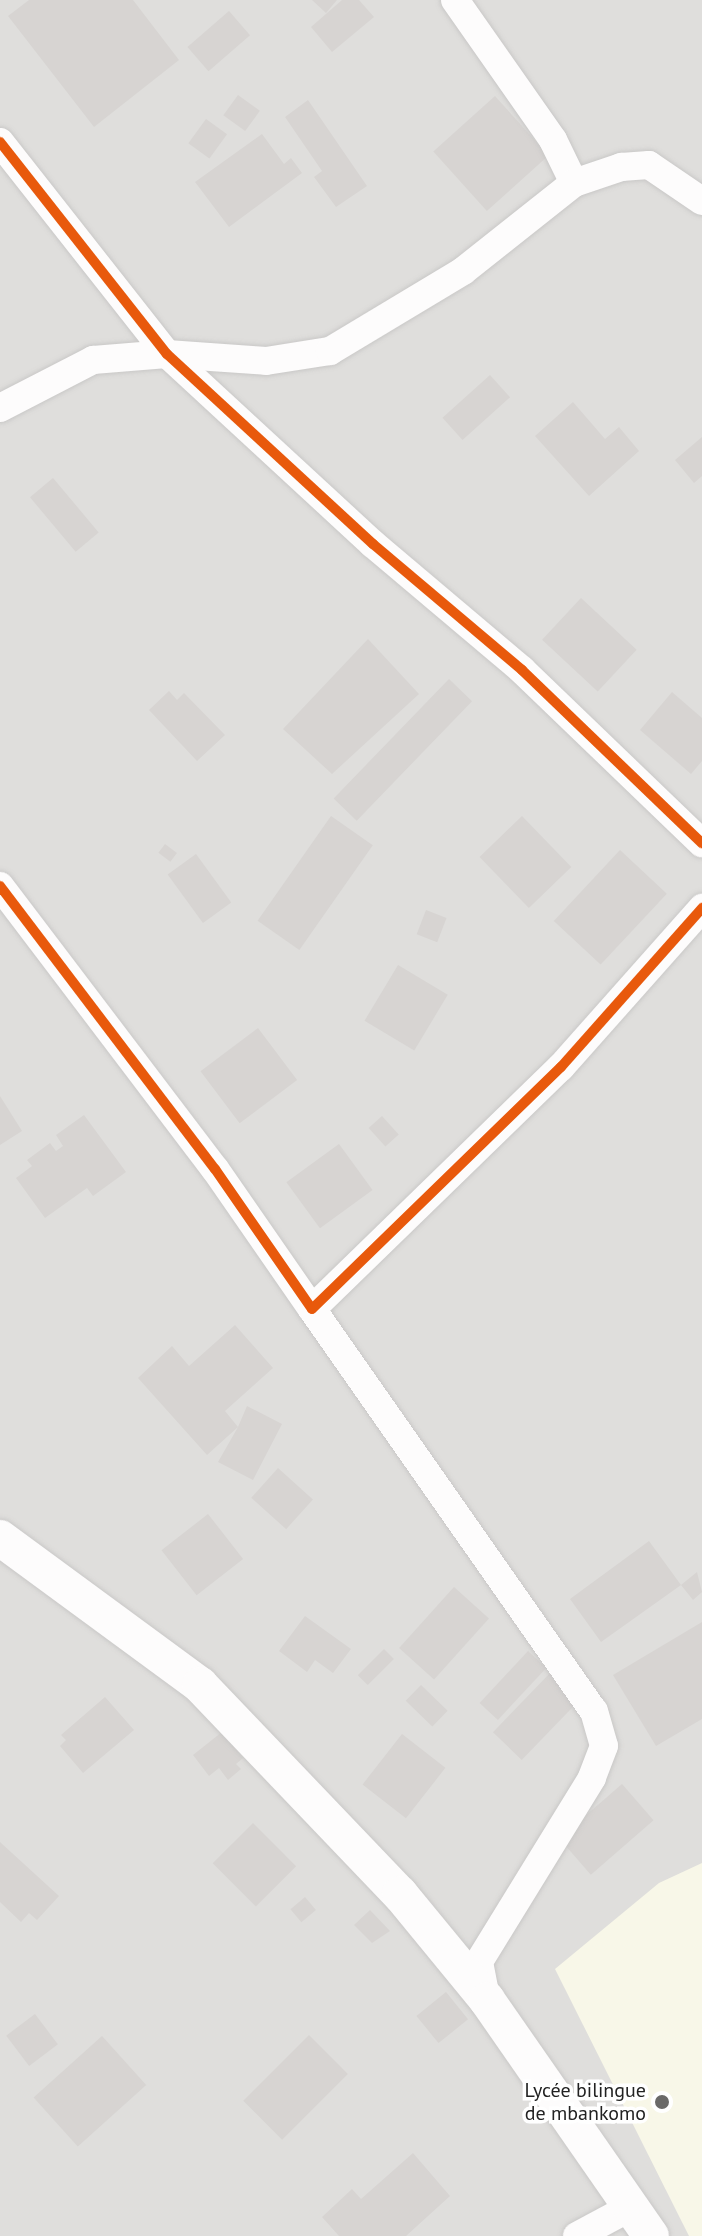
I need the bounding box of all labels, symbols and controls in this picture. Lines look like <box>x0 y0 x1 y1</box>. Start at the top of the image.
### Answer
place label: Lycée bilingue de mbankomo <box>525 2078 646 2125</box>
marker: Lycée bilingue de mbankomo <box>653 2093 671 2111</box>

